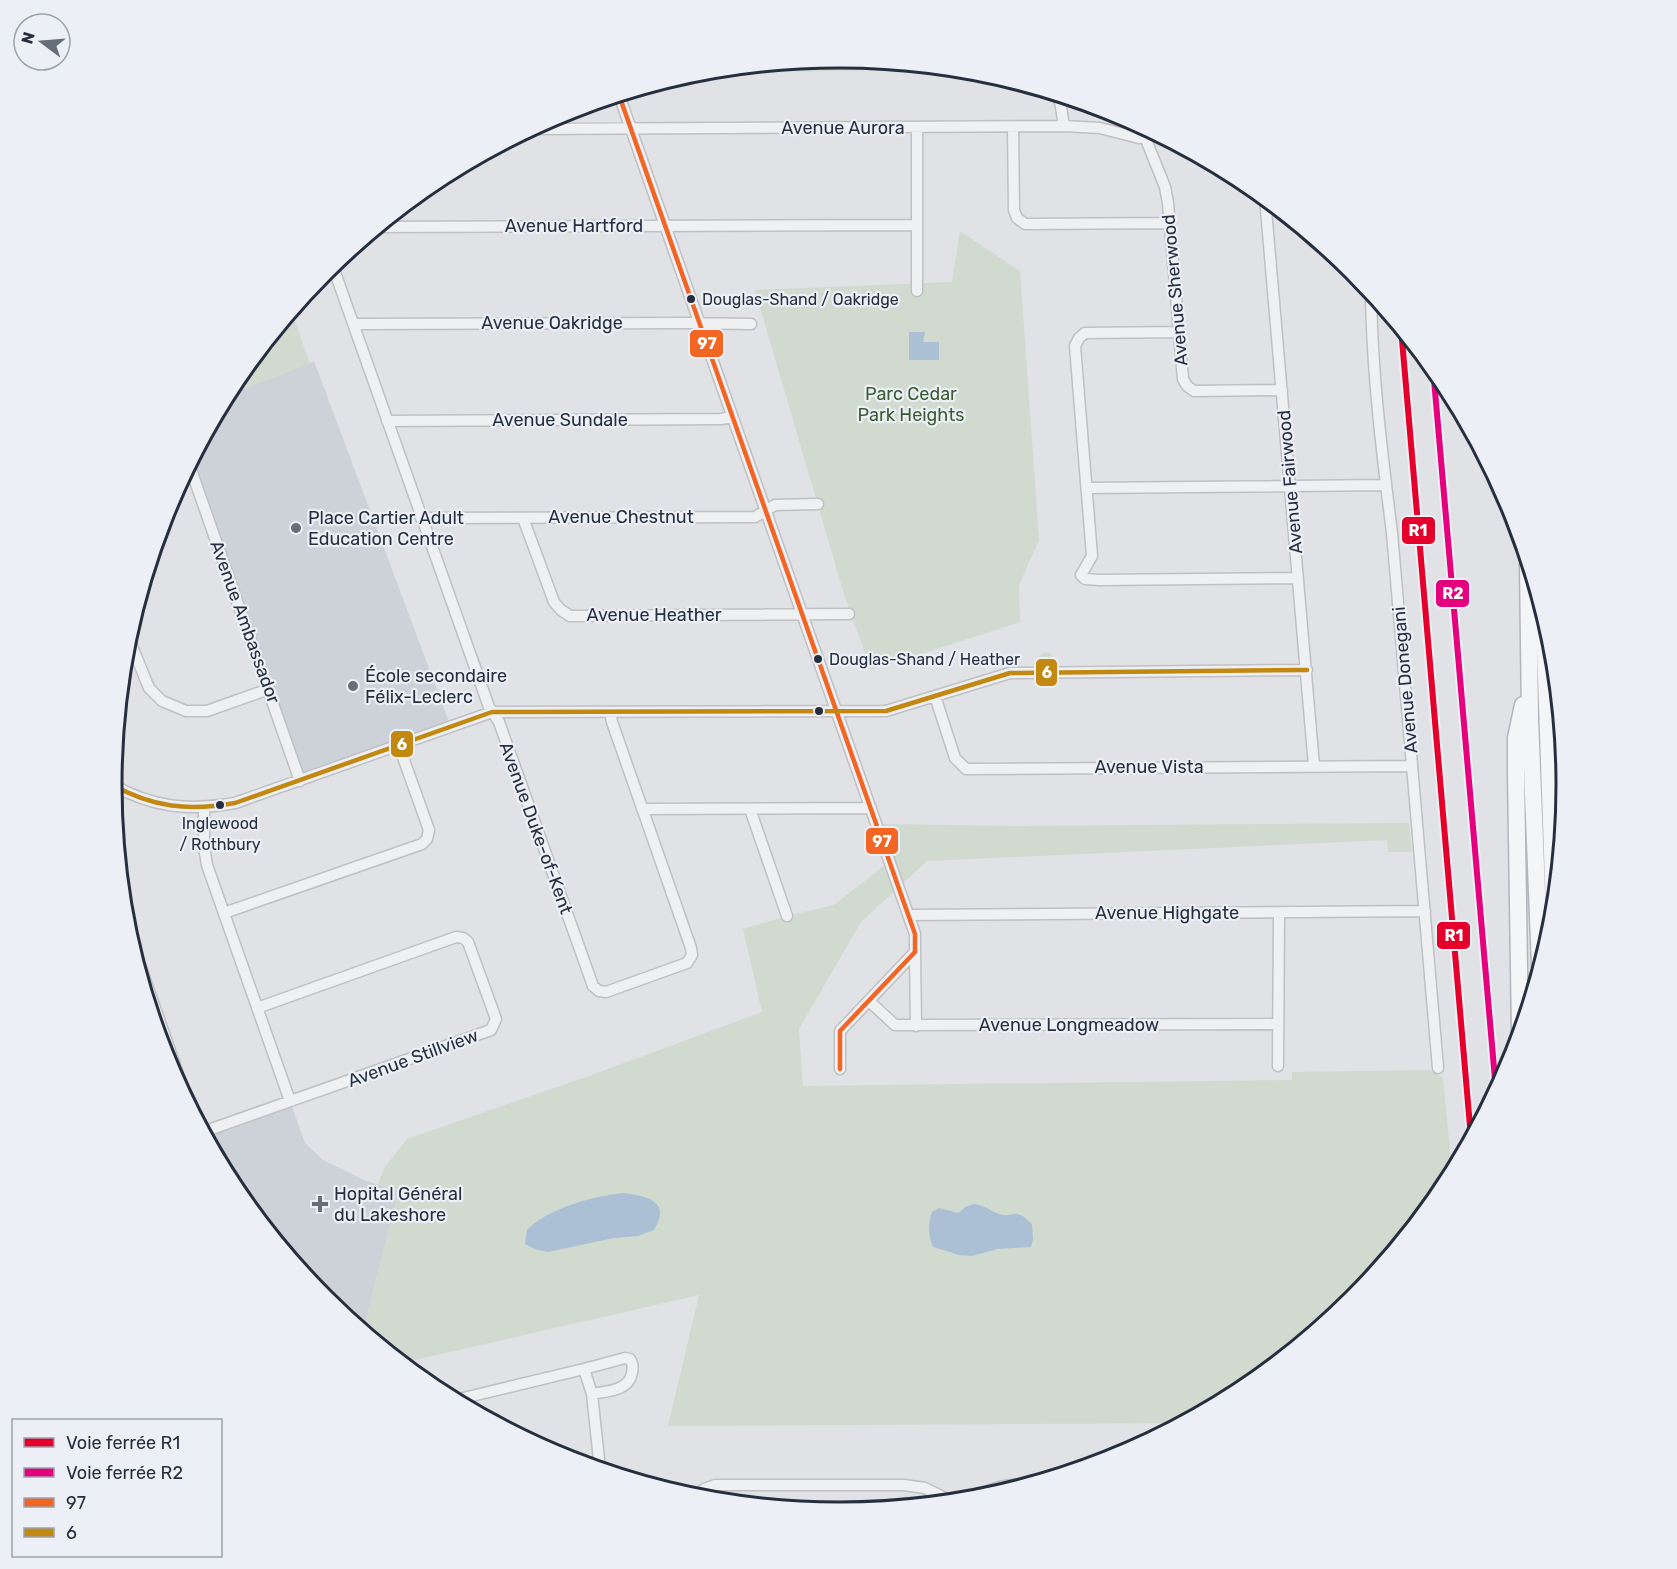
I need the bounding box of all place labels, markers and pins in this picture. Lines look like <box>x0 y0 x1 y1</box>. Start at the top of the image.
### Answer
place label: Douglas-Shand / Oakridge <box>702 290 899 309</box>
marker: Douglas-Shand / Oakridge <box>685 293 697 305</box>
place label: Place Cartier Adult Education Centre <box>308 507 464 550</box>
marker: Place Cartier Adult Education Centre <box>289 521 303 535</box>
place label: Douglas-Shand / Heather <box>829 650 1020 669</box>
marker: Douglas-Shand / Heather <box>812 653 824 665</box>
place label: École secondaire Félix-Leclerc <box>365 665 507 708</box>
marker: École secondaire Félix-Leclerc <box>346 679 360 693</box>
unlabelled marker <box>813 705 825 717</box>
marker: Inglewood / Rothbury <box>214 799 226 811</box>
place label: Inglewood / Rothbury <box>179 814 261 854</box>
place label: Hopital Général du Lakeshore <box>334 1183 462 1226</box>
marker: Hopital Général du Lakeshore <box>311 1195 329 1213</box>

